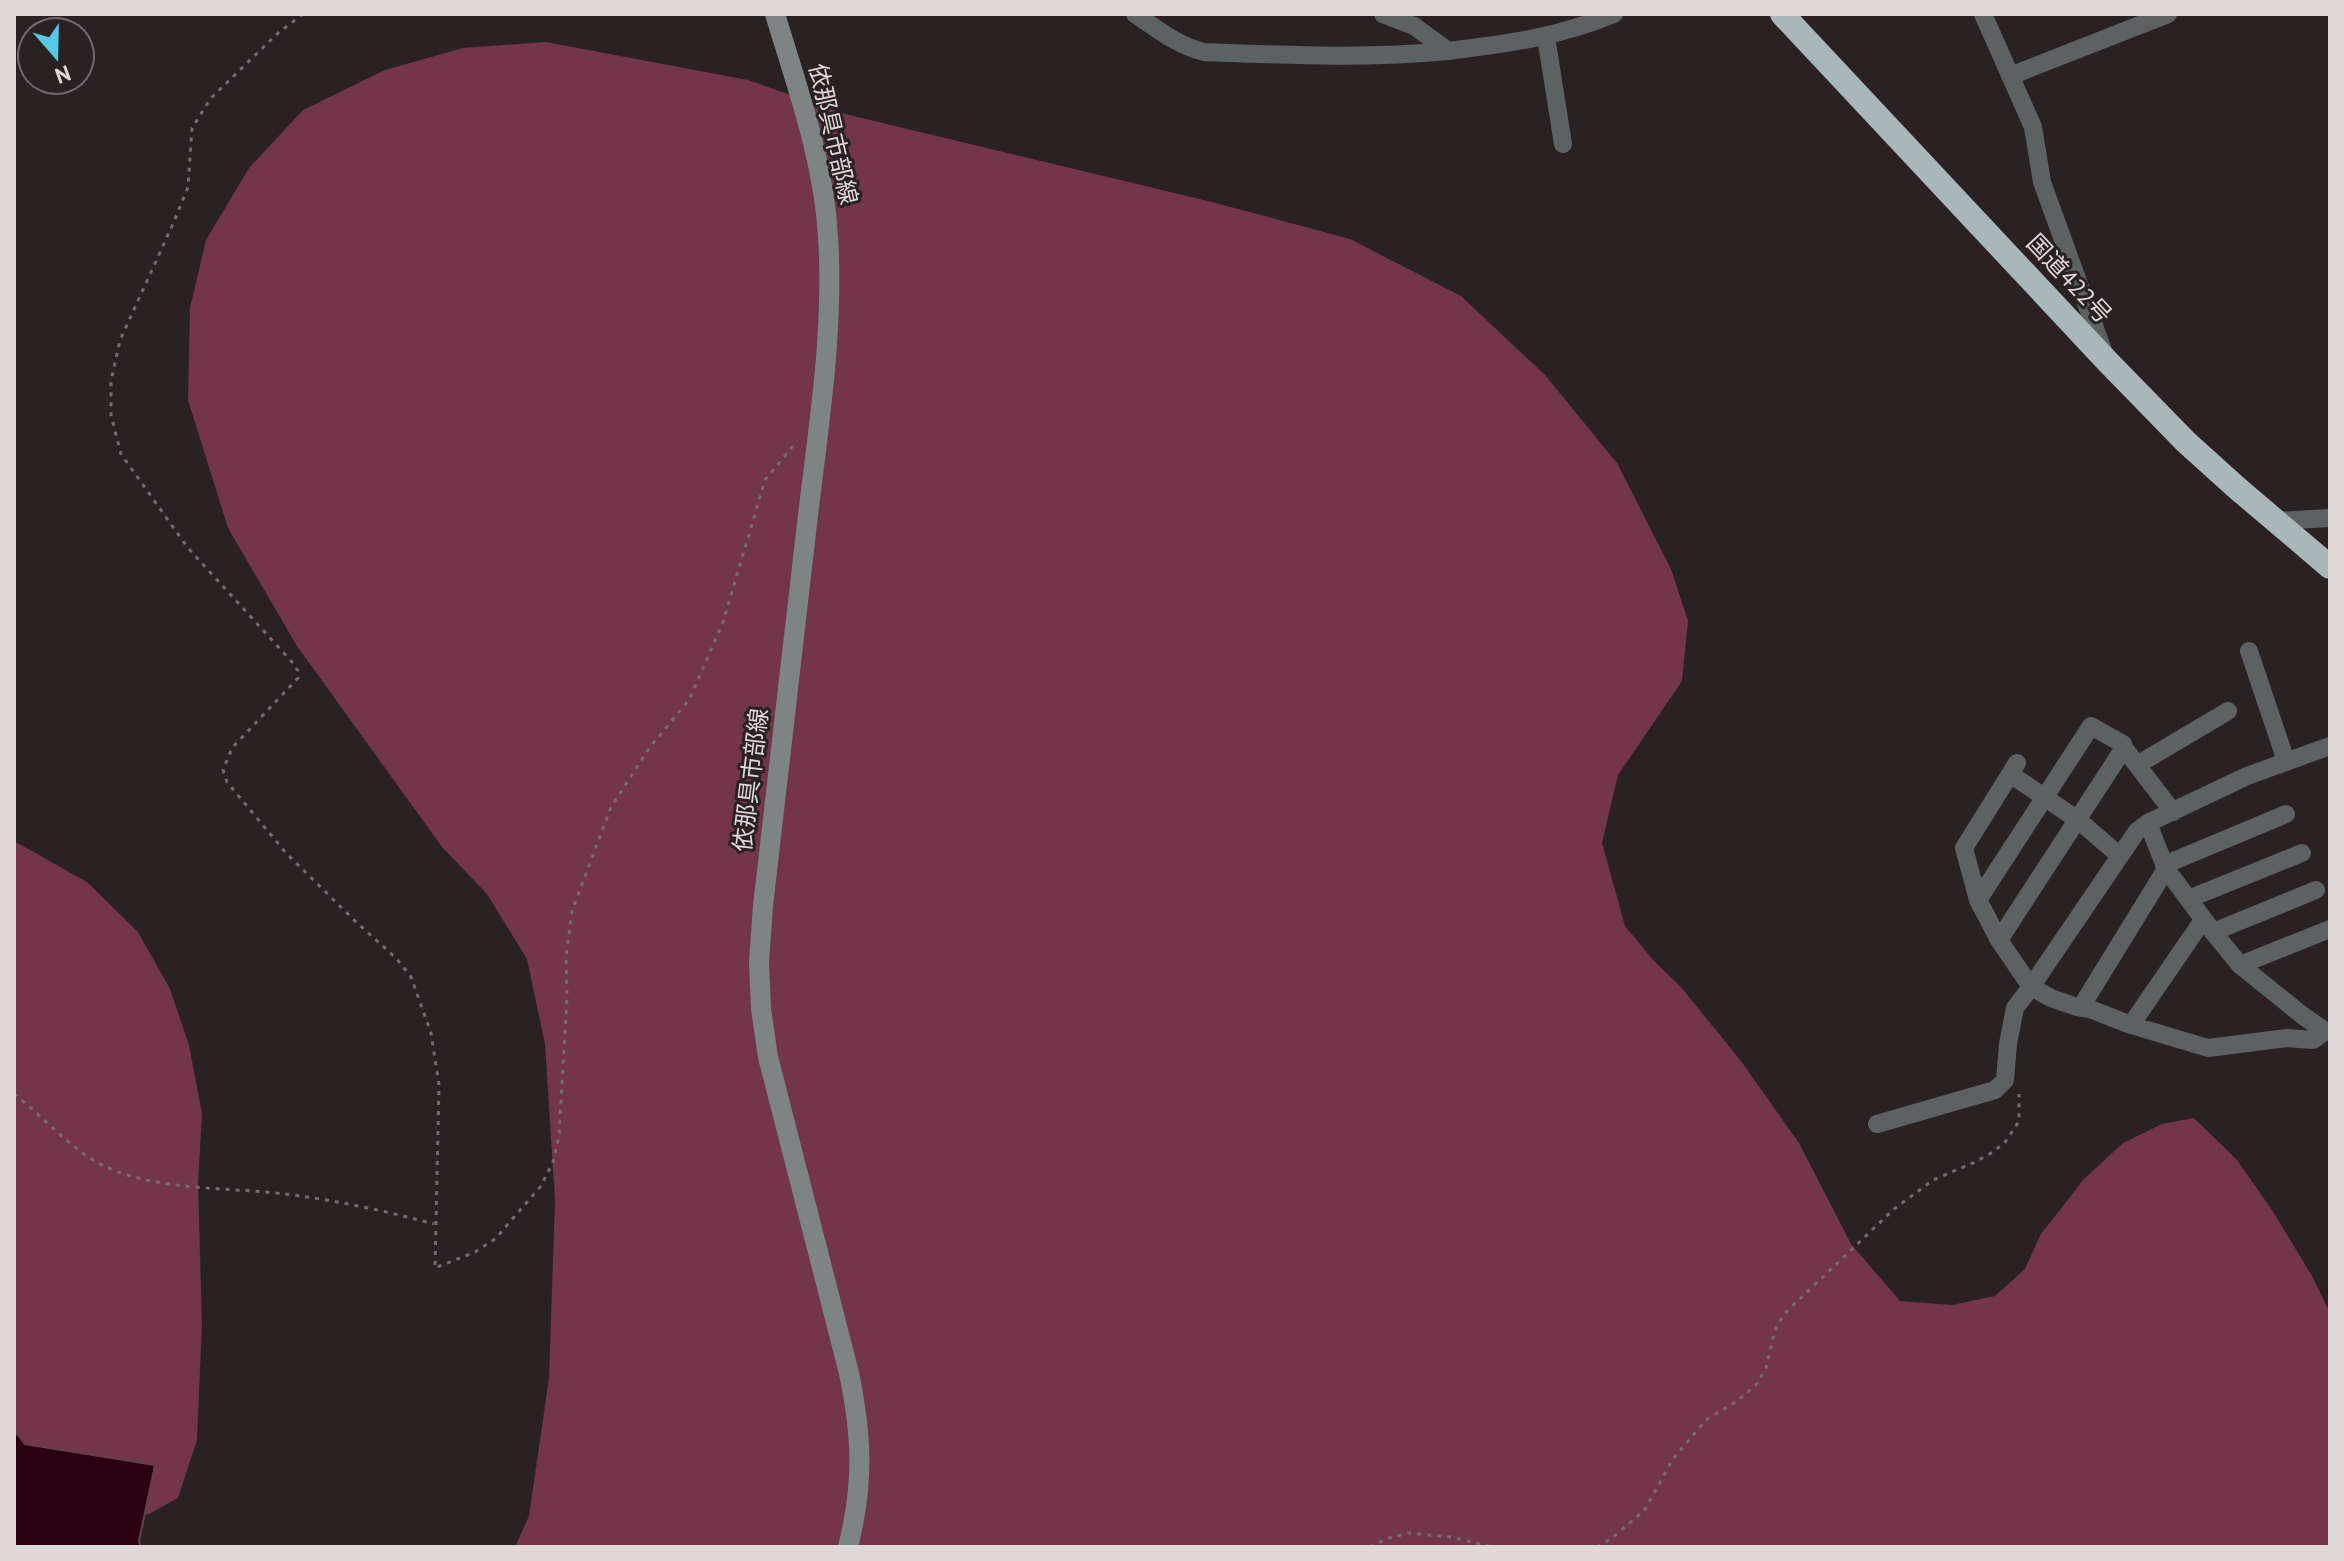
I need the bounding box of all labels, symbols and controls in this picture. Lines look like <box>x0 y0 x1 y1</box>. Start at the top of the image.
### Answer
north arrow <box>16 16 96 96</box>
text: N <box>51 59 74 90</box>
street label: 依那具市部線 <box>802 60 865 208</box>
street label: 国道422号 <box>2020 227 2119 330</box>
street label: 依那具市部線 <box>726 707 775 853</box>

